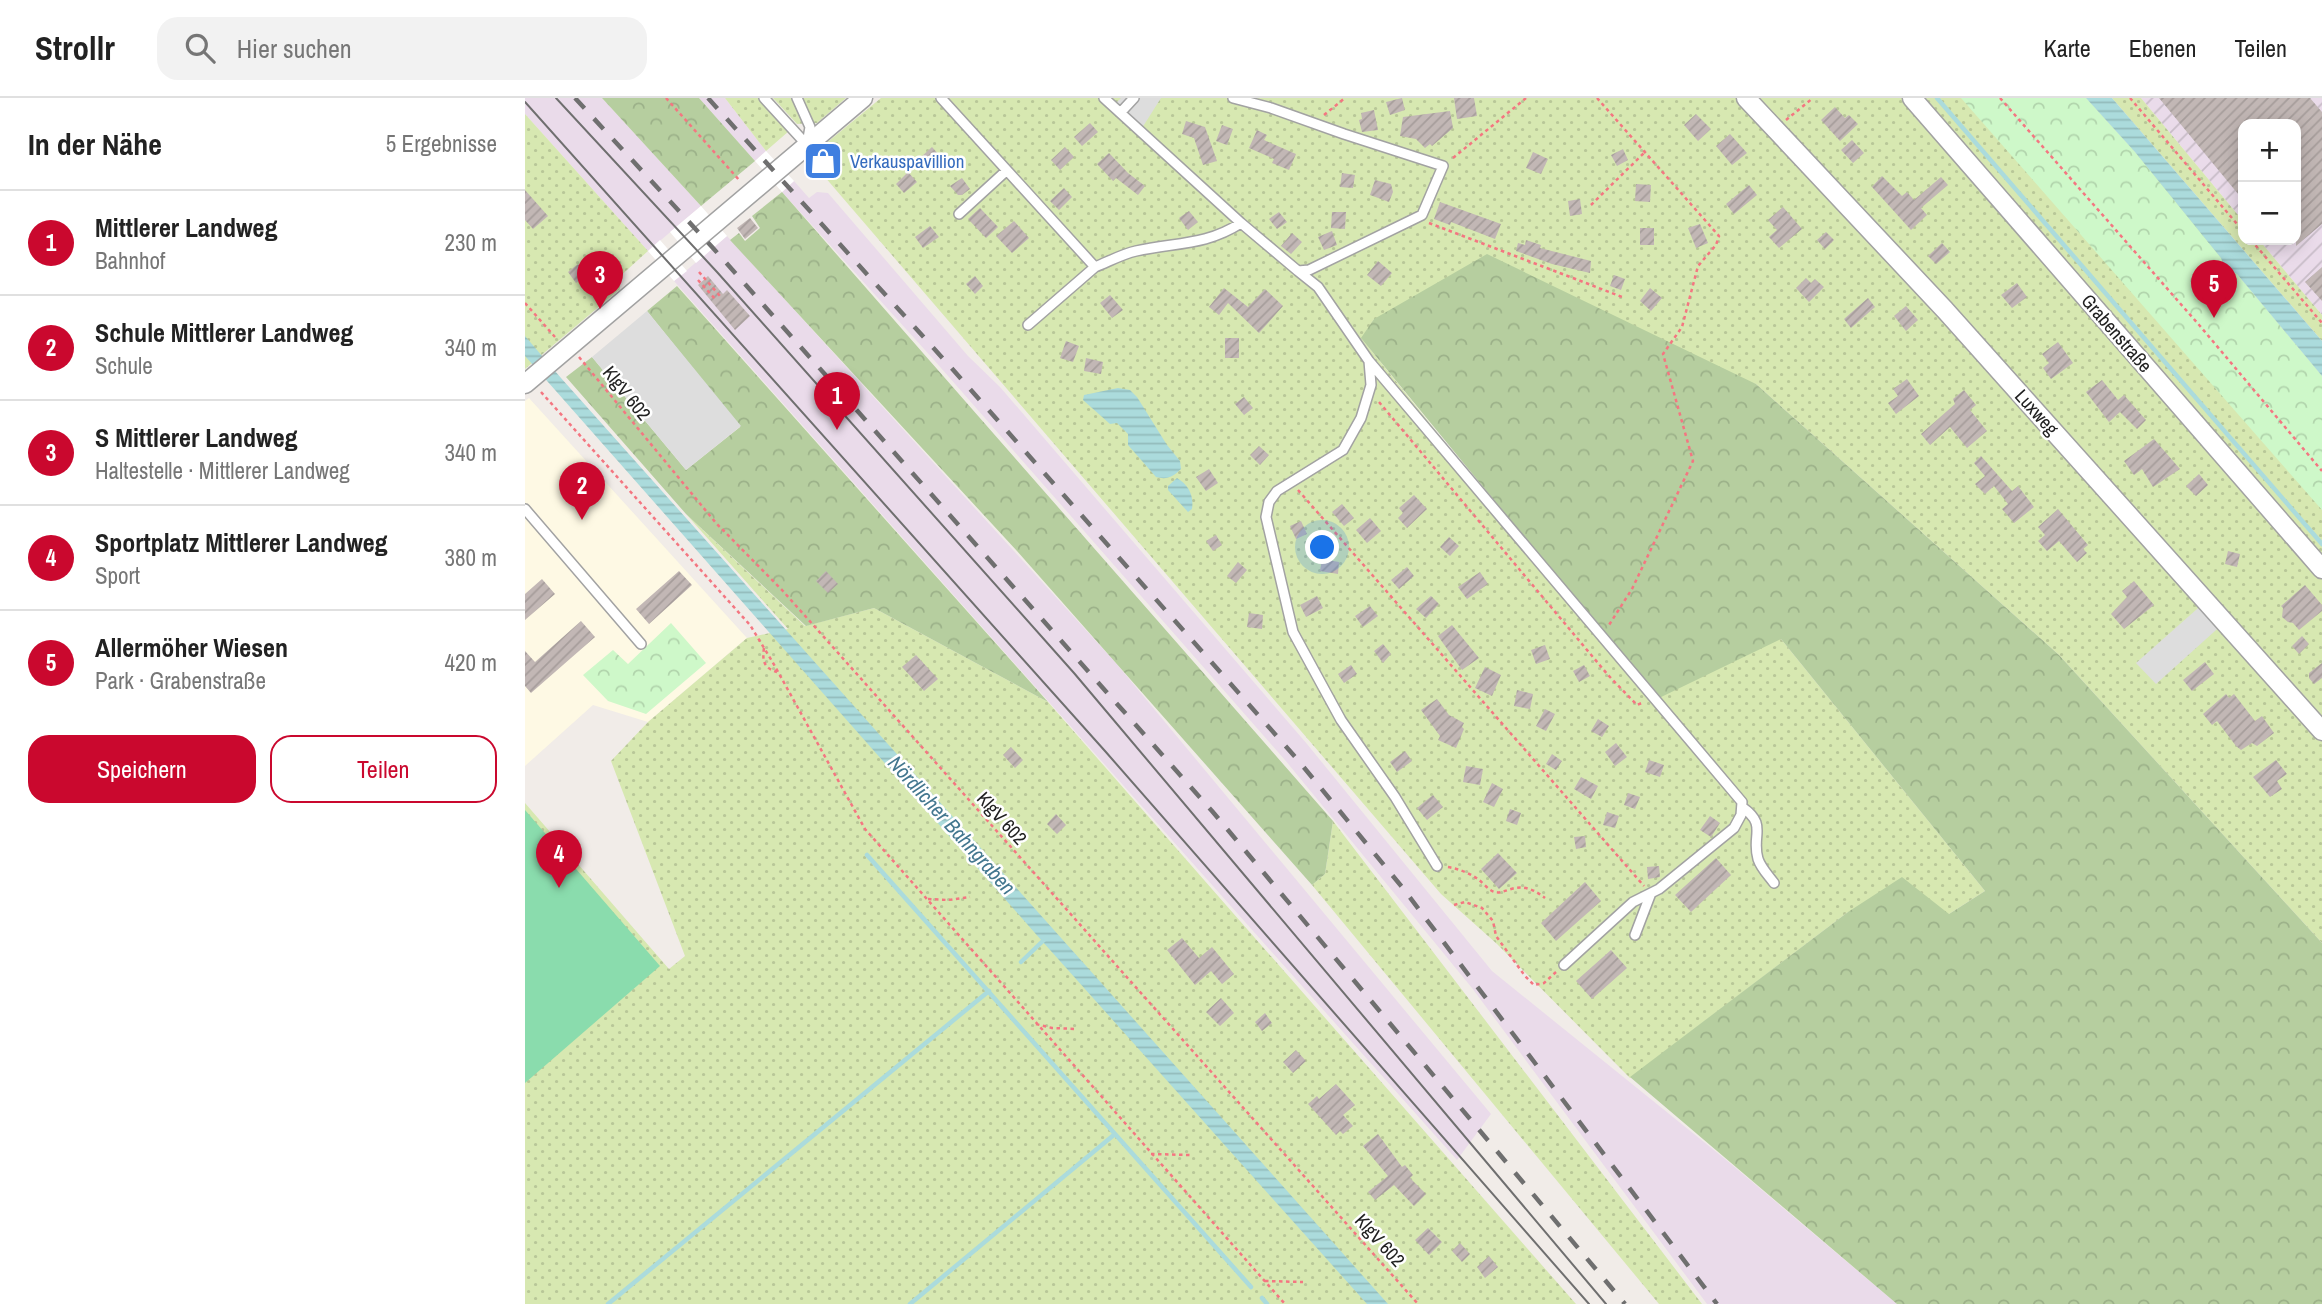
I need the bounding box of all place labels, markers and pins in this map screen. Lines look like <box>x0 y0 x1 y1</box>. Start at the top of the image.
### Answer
shop icon: Verkauspavillion <box>802 140 844 182</box>
place label: Verkauspavillion <box>850 148 964 174</box>
pin: 3 <box>577 251 623 309</box>
pin: 5 <box>2191 260 2237 318</box>
pin: 1 <box>814 372 860 430</box>
pin: 2 <box>559 462 605 520</box>
pin: 4 <box>536 830 582 888</box>

